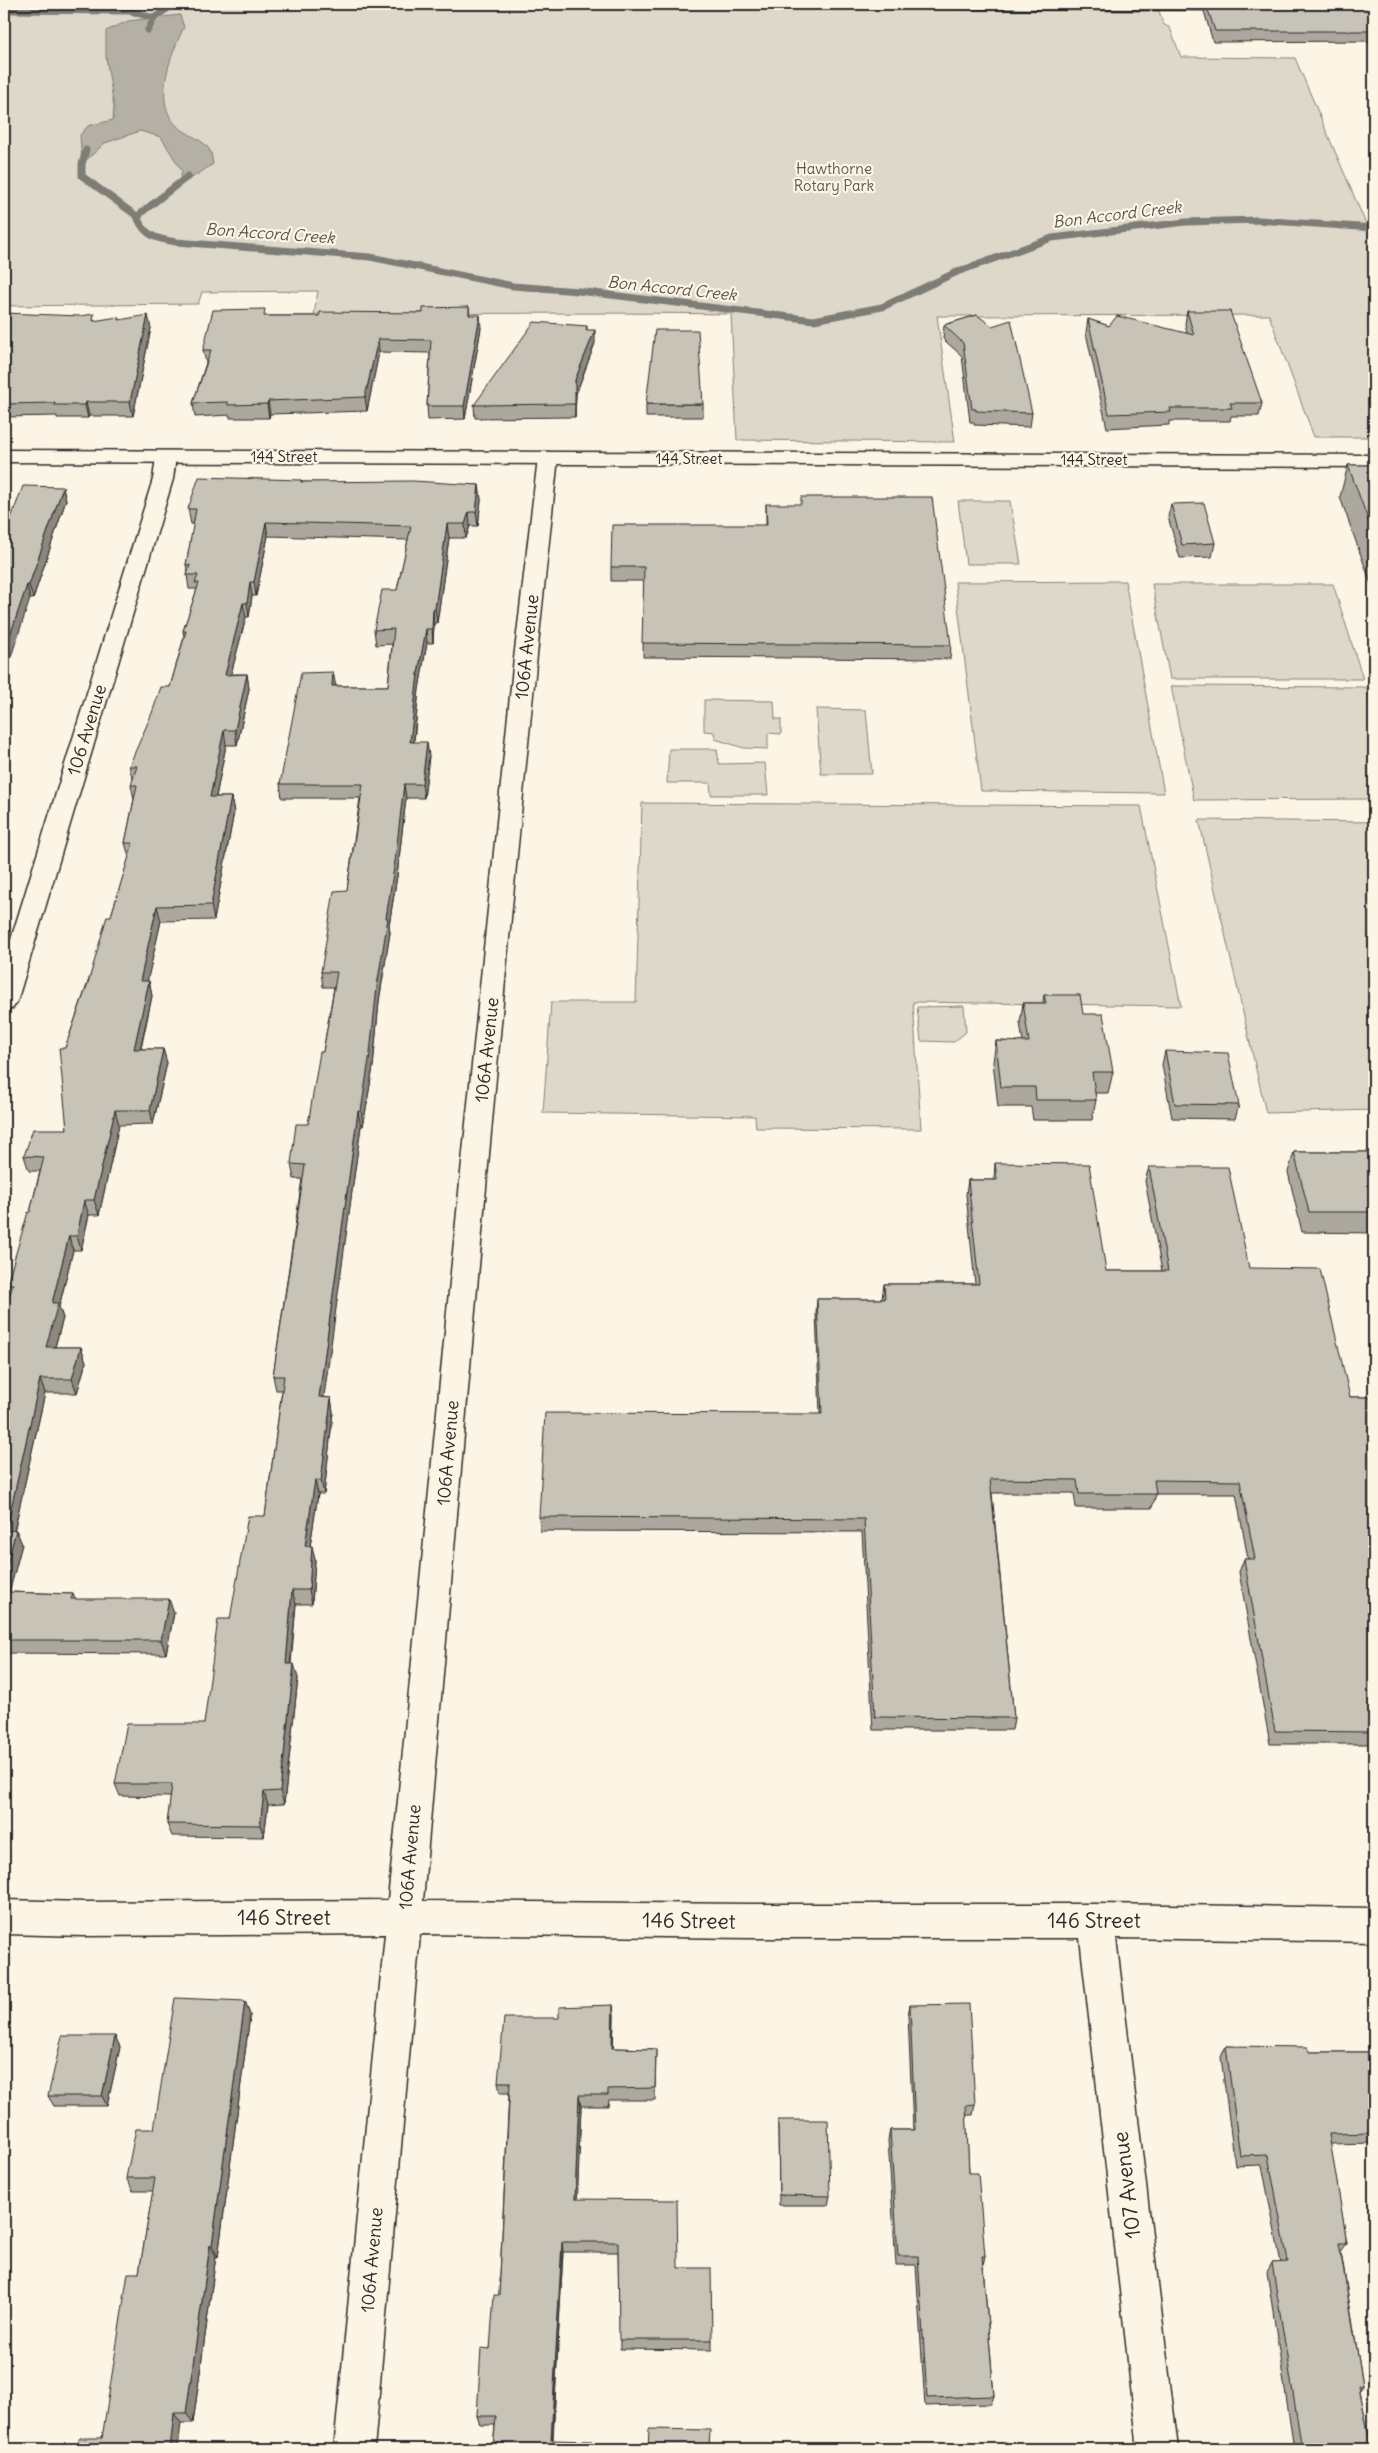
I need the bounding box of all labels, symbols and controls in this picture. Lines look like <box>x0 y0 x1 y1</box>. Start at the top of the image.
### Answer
park label: Hawthorne Rotary Park <box>794 159 875 195</box>
water label: Bon Accord Creek <box>1052 196 1184 232</box>
water label: Bon Accord Creek <box>205 219 337 248</box>
water label: Bon Accord Creek <box>607 271 739 305</box>
street label: 144 Street <box>251 447 317 466</box>
street label: 144 Street <box>656 449 722 468</box>
street label: 144 Street <box>1061 450 1127 469</box>
street label: 106A Avenue <box>510 593 543 701</box>
street label: 106 Avenue <box>62 682 111 778</box>
street label: 106A Avenue <box>470 996 503 1104</box>
street label: 106A Avenue <box>431 1399 464 1507</box>
street label: 106A Avenue <box>393 1803 426 1911</box>
street label: 146 Street <box>237 1904 331 1931</box>
street label: 146 Street <box>642 1906 736 1935</box>
street label: 146 Street <box>1047 1907 1141 1934</box>
street label: 107 Avenue <box>1107 2130 1146 2240</box>
street label: 106A Avenue <box>355 2206 388 2314</box>

